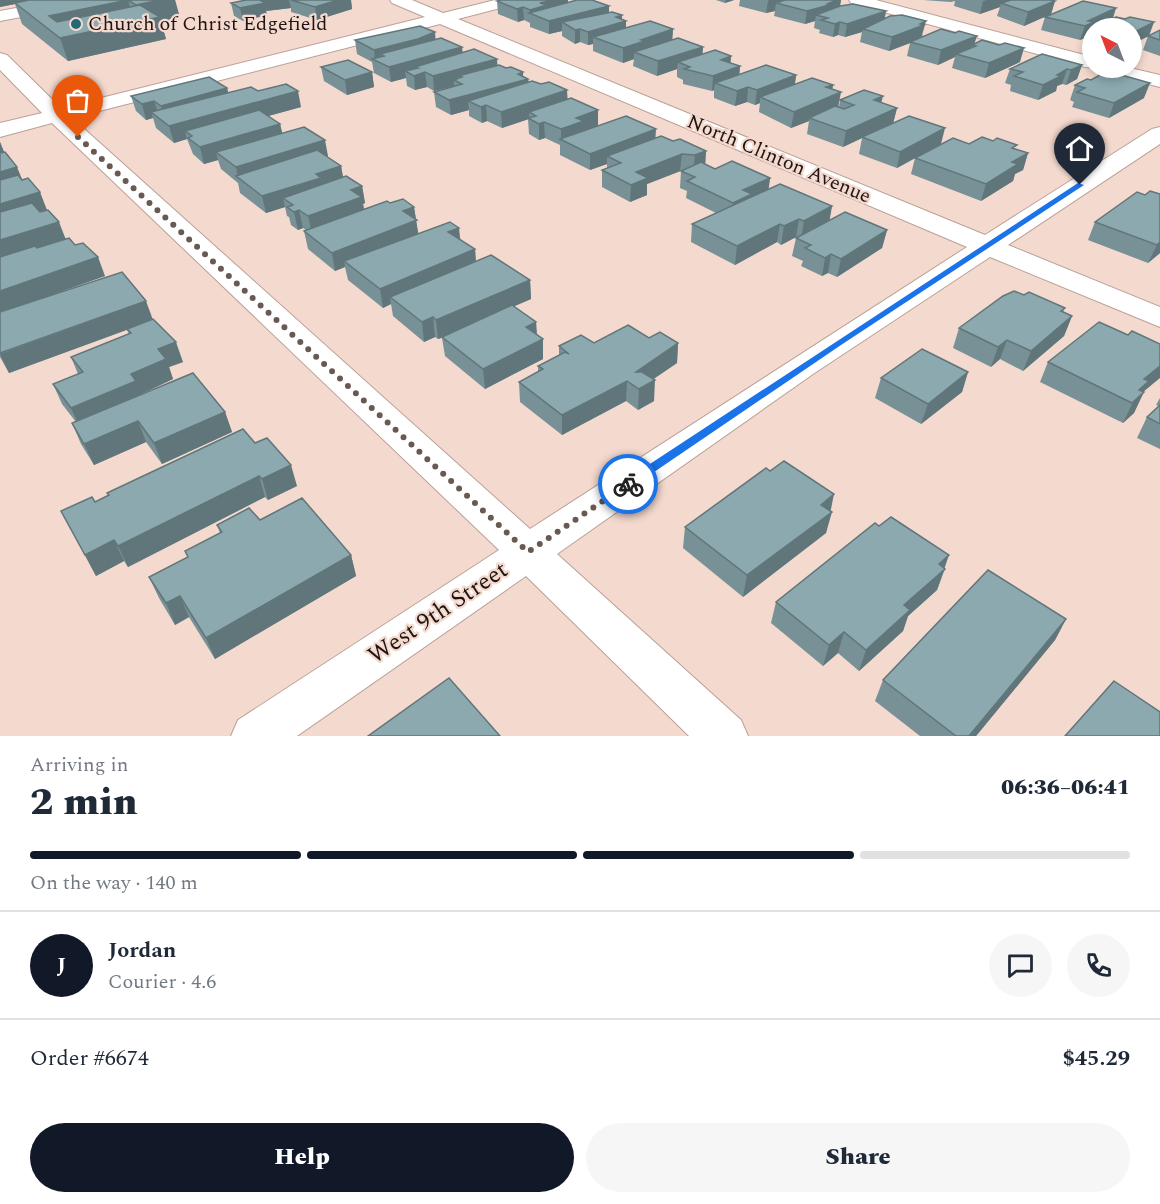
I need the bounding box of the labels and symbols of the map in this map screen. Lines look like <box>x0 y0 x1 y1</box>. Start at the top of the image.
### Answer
place label: Church of Christ Edgefield <box>88 9 328 39</box>
marker: Church of Christ Edgefield <box>69 17 83 31</box>
north arrow <box>1082 18 1142 78</box>
pin <box>52 75 103 137</box>
street label: North Clinton Avenue <box>682 107 876 211</box>
pin <box>1054 123 1105 185</box>
courier <box>598 454 658 514</box>
street label: West 9th Street <box>360 553 516 673</box>

